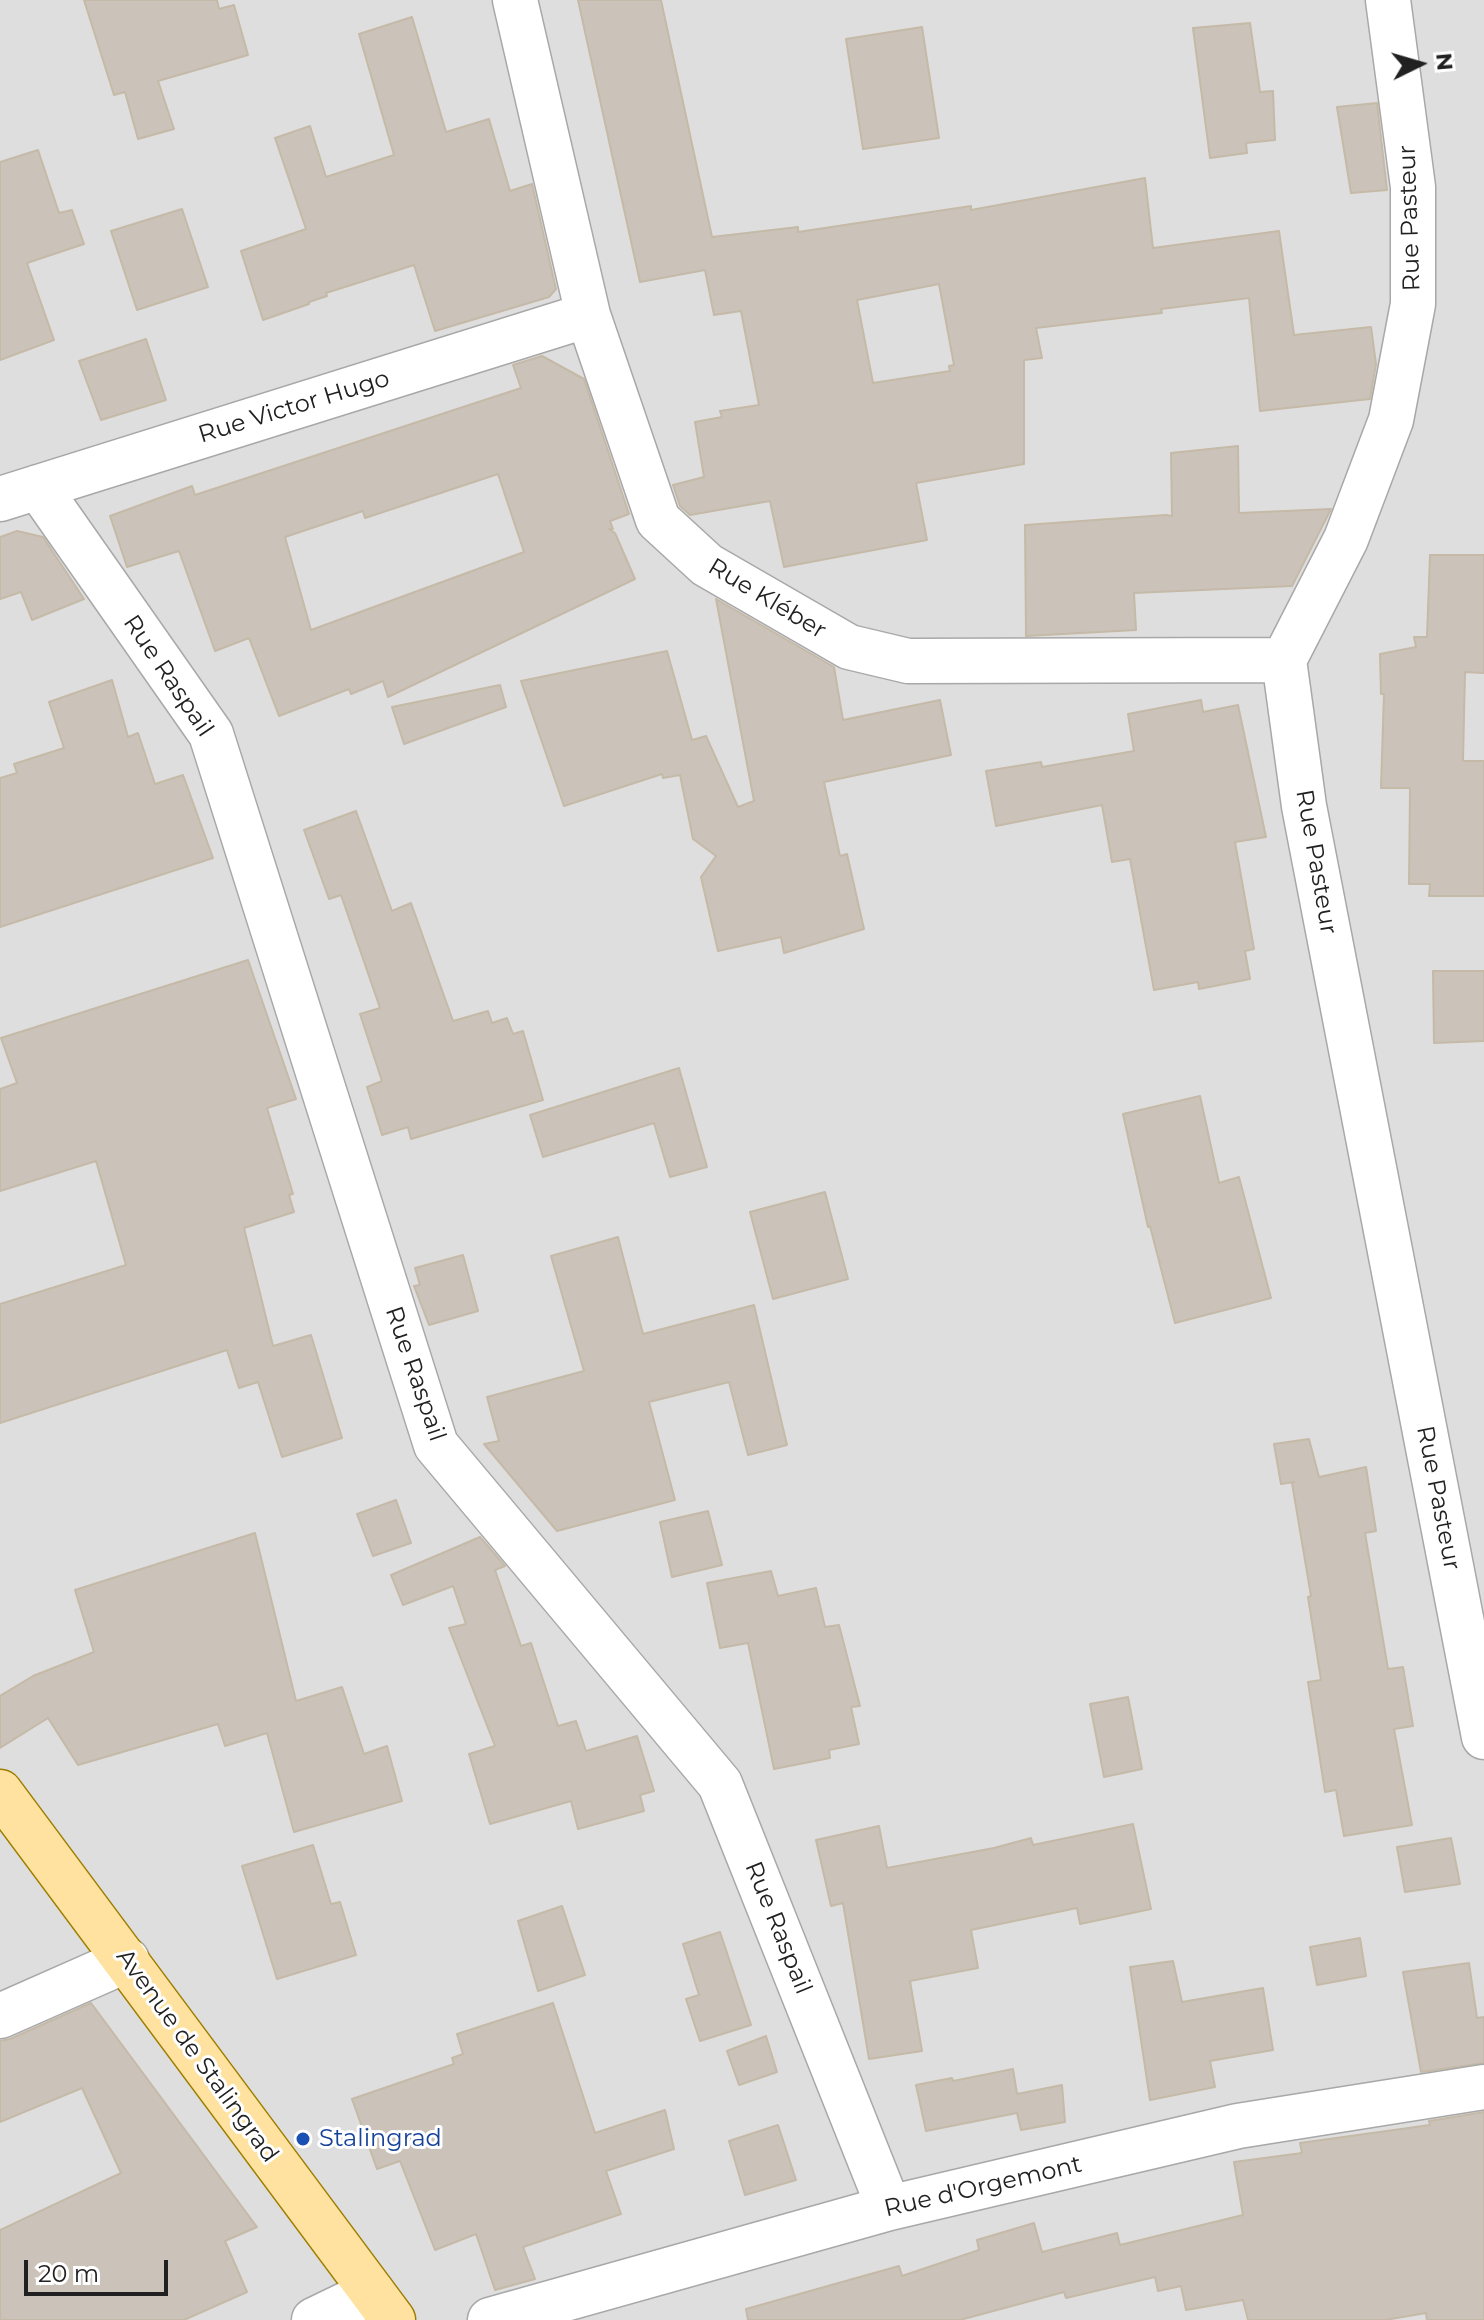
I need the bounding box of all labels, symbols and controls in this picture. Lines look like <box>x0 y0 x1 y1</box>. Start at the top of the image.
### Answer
north arrow <box>1380 24 1460 104</box>
text: N <box>1430 52 1459 72</box>
street label: Rue Pasteur <box>1393 144 1427 292</box>
street label: Rue Victor Hugo <box>195 364 393 450</box>
street label: Rue Kléber <box>703 552 831 646</box>
street label: Rue Raspail <box>117 610 219 742</box>
street label: Rue Pasteur <box>1289 787 1343 937</box>
street label: Rue Raspail <box>378 1303 452 1445</box>
street label: Rue Pasteur <box>1410 1423 1466 1573</box>
street label: Rue Raspail <box>738 1857 818 1999</box>
street label: Avenue de Stalingrad <box>110 1944 284 2168</box>
place label: Stalingrad <box>319 2125 442 2153</box>
marker: Stalingrad <box>294 2130 312 2148</box>
street label: Rue d'Orgemont <box>881 2150 1085 2224</box>
scale bar <box>28 2244 172 2294</box>
text: 20 m <box>38 2259 99 2288</box>

